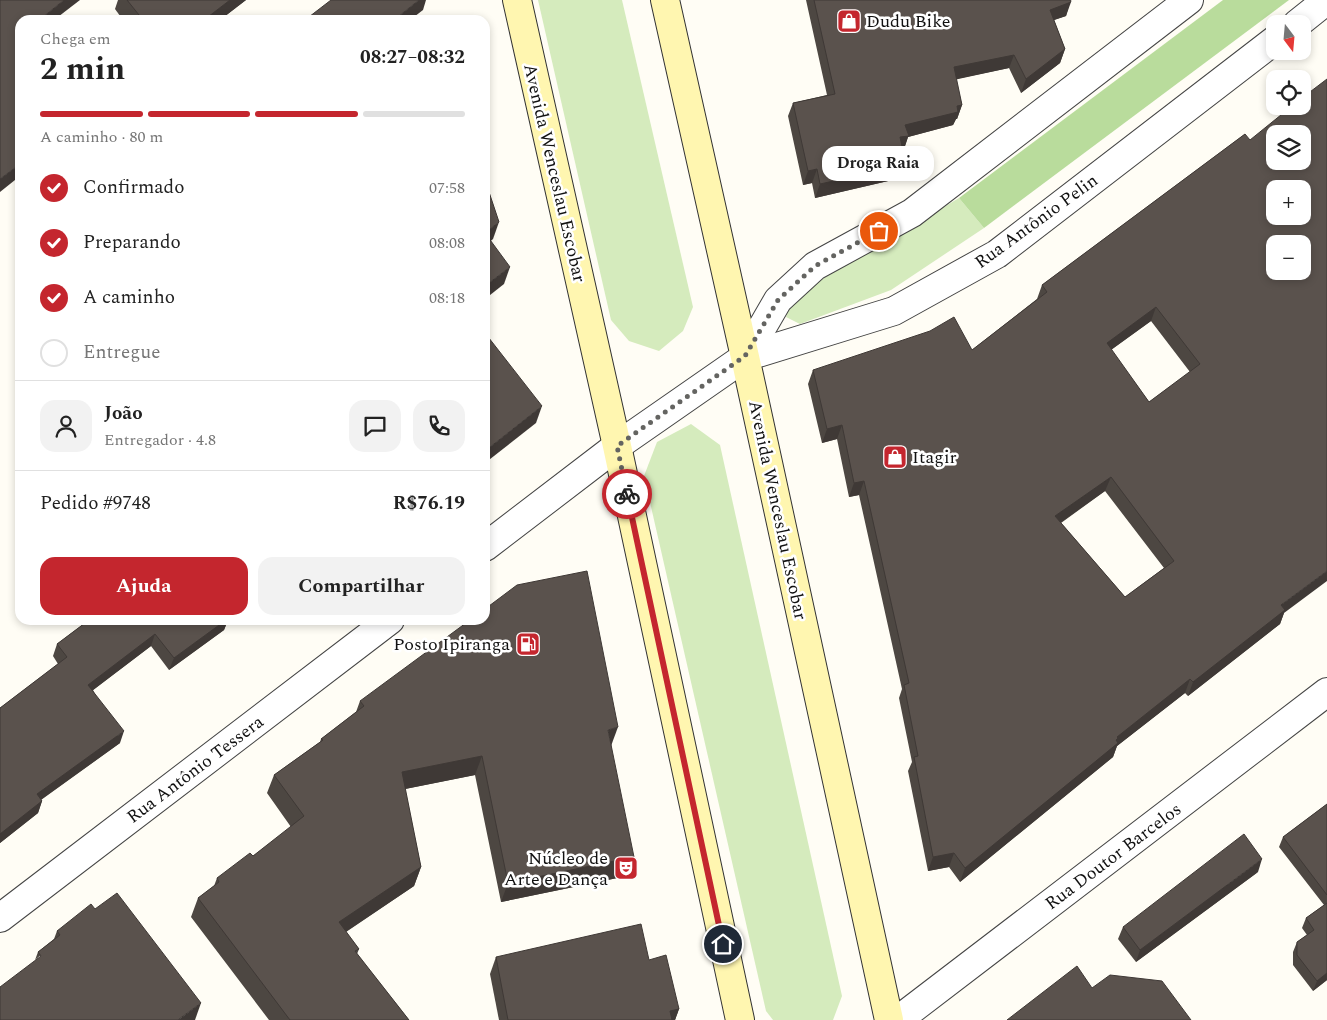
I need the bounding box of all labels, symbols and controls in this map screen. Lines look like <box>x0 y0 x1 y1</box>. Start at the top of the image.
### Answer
shop icon: Dudu Bike <box>836 8 862 34</box>
place label: Dudu Bike <box>866 8 951 35</box>
north arrow <box>1266 15 1311 60</box>
map controls <box>1266 15 1311 280</box>
text: Chega em <box>40 27 111 51</box>
text: 08:27–08:32 <box>360 43 465 72</box>
text: 2 min <box>40 45 125 94</box>
street label: Avenida Wenceslau Escobar <box>516 61 593 285</box>
button: locate <box>1266 70 1311 115</box>
text: A caminho · 80 m <box>40 125 163 149</box>
button: layers <box>1266 125 1311 170</box>
callout: Droga Raia <box>823 146 935 181</box>
text: Droga Raia <box>837 151 919 175</box>
street label: Rua Antônio Pelin <box>969 167 1104 275</box>
text: Confirmado <box>83 173 184 202</box>
icon: check <box>40 174 68 202</box>
text: 07:58 <box>429 176 465 200</box>
button: + <box>1266 180 1311 225</box>
pin <box>858 210 900 252</box>
icon: bag <box>865 217 893 245</box>
text: Preparando <box>83 228 181 257</box>
icon: check <box>40 229 68 257</box>
text: 08:08 <box>429 231 465 255</box>
button: − <box>1266 235 1311 280</box>
text: A caminho <box>83 283 175 312</box>
icon: check <box>40 284 68 312</box>
text: 08:18 <box>429 286 465 310</box>
text: Entregue <box>83 338 160 367</box>
street label: Avenida Wenceslau Escobar <box>741 398 814 622</box>
text: João <box>104 399 143 428</box>
button: person <box>40 400 92 452</box>
button: chat <box>349 400 401 452</box>
button: phone <box>413 400 465 452</box>
text: Entregador · 4.8 <box>104 428 216 452</box>
shop icon: Itagir <box>882 444 908 470</box>
place label: Itagir <box>912 444 957 471</box>
courier <box>602 469 652 519</box>
icon: bike <box>613 480 641 508</box>
text: Pedido #9748 <box>40 489 151 518</box>
text: R$76.19 <box>393 489 465 518</box>
button: Ajuda <box>40 557 248 615</box>
button: Compartilhar <box>258 557 465 615</box>
place label: Posto Ipiranga <box>393 631 510 658</box>
fuel station icon: Posto Ipiranga <box>515 631 541 657</box>
street label: Rua Antônio Tessera <box>121 709 270 830</box>
street label: Rua Doutor Barcelos <box>1039 796 1187 917</box>
place label: Núcleo de Arte e Dança <box>504 845 608 893</box>
theatre icon: Núcleo de Arte e Dança <box>613 855 639 881</box>
pin <box>702 923 744 965</box>
icon: home <box>709 930 737 958</box>

